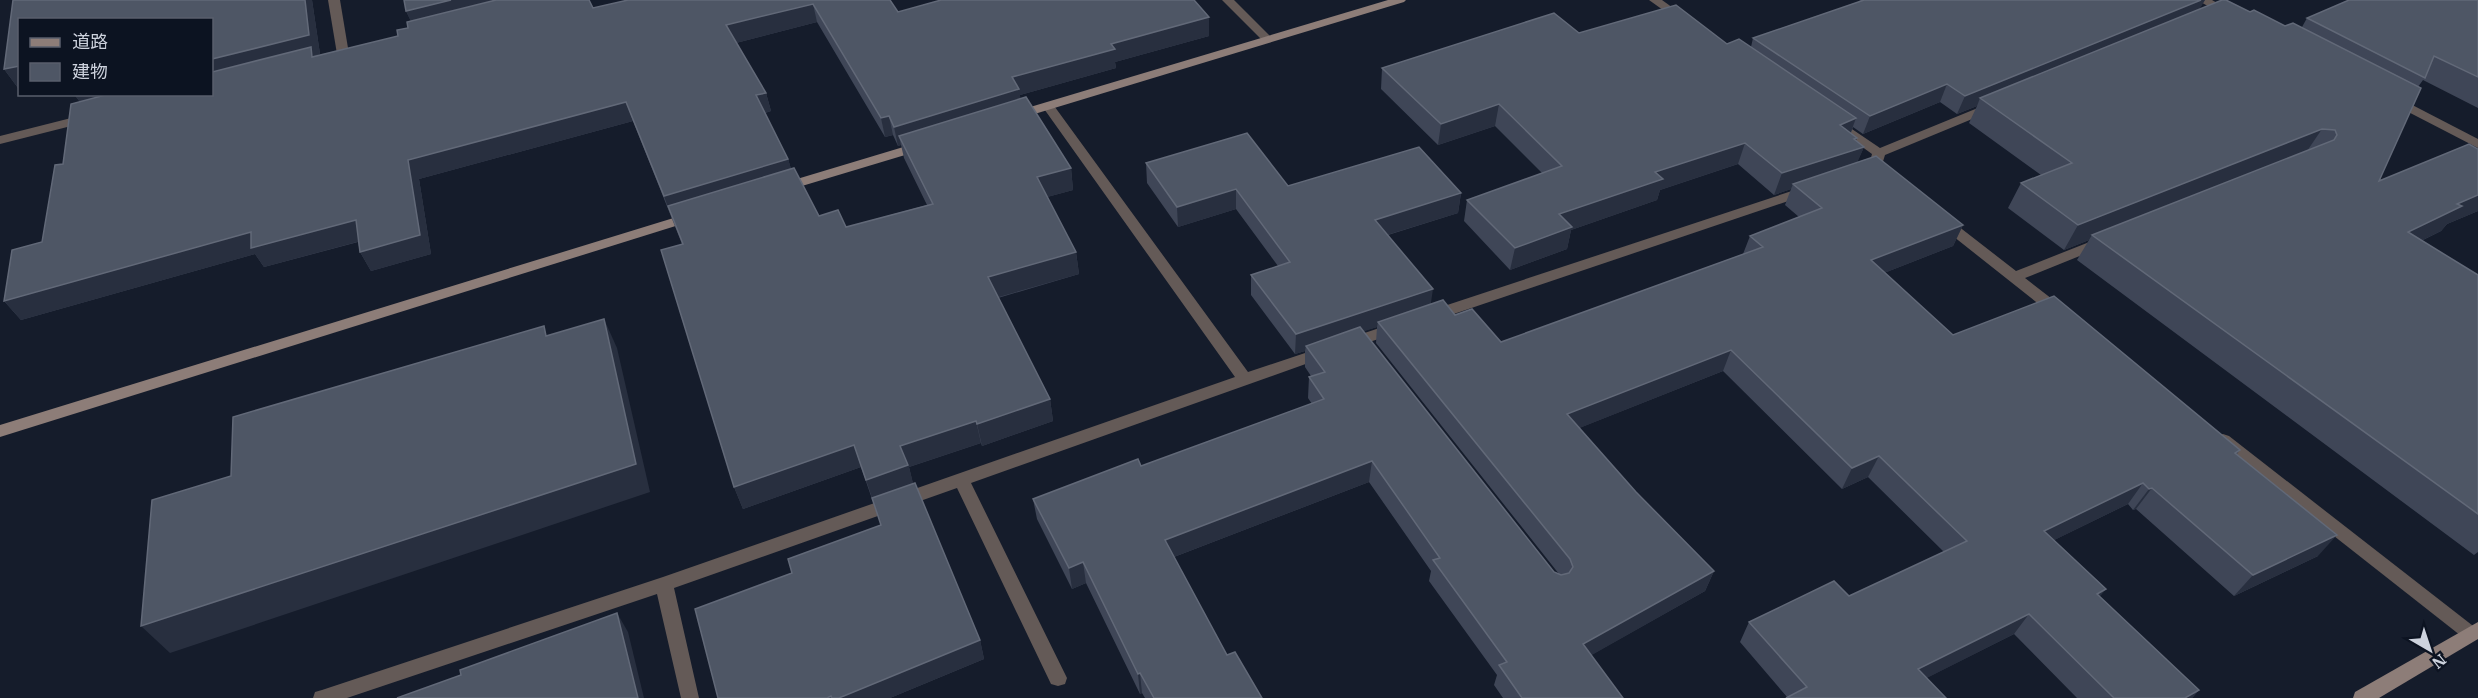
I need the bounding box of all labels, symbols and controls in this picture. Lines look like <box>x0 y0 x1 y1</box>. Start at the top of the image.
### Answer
legend <box>18 18 213 96</box>
text: 道路 <box>72 30 108 53</box>
text: 建物 <box>72 60 108 83</box>
north arrow <box>2400 620 2460 680</box>
text: N <box>2428 650 2451 673</box>

